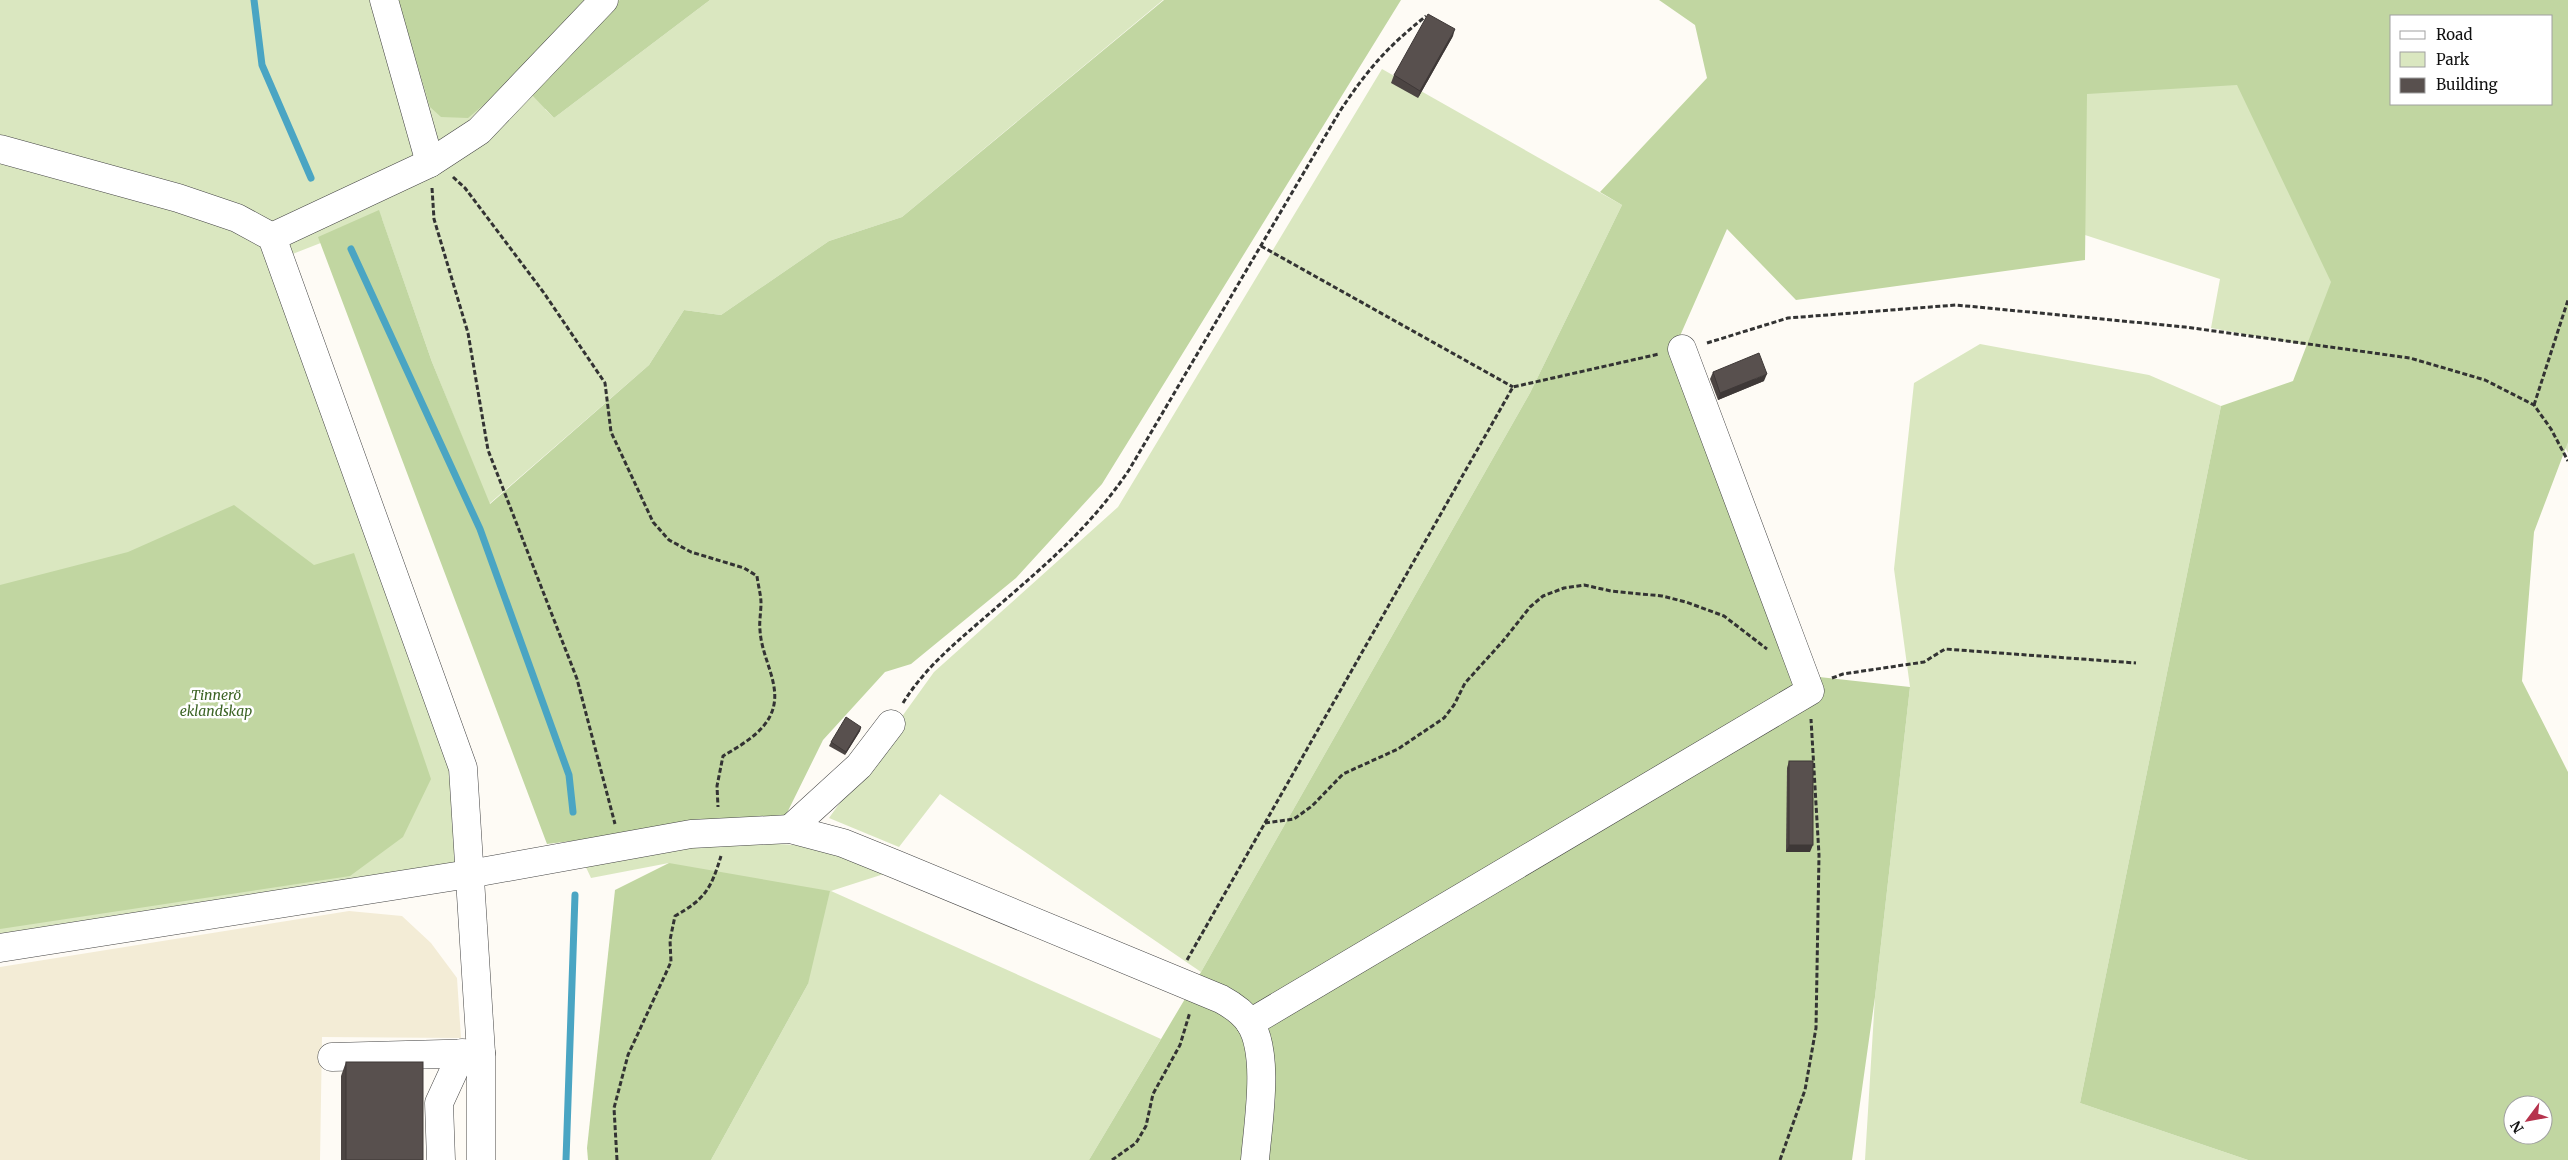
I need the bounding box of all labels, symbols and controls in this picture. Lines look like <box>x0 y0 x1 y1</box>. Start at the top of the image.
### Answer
legend <box>2390 15 2553 105</box>
text: Road <box>2436 25 2472 44</box>
text: Park <box>2436 50 2470 69</box>
text: Building <box>2436 75 2498 94</box>
park label: Tinnerö eklandskap <box>180 686 252 720</box>
north arrow <box>2503 1095 2553 1145</box>
text: N <box>2506 1117 2528 1136</box>

